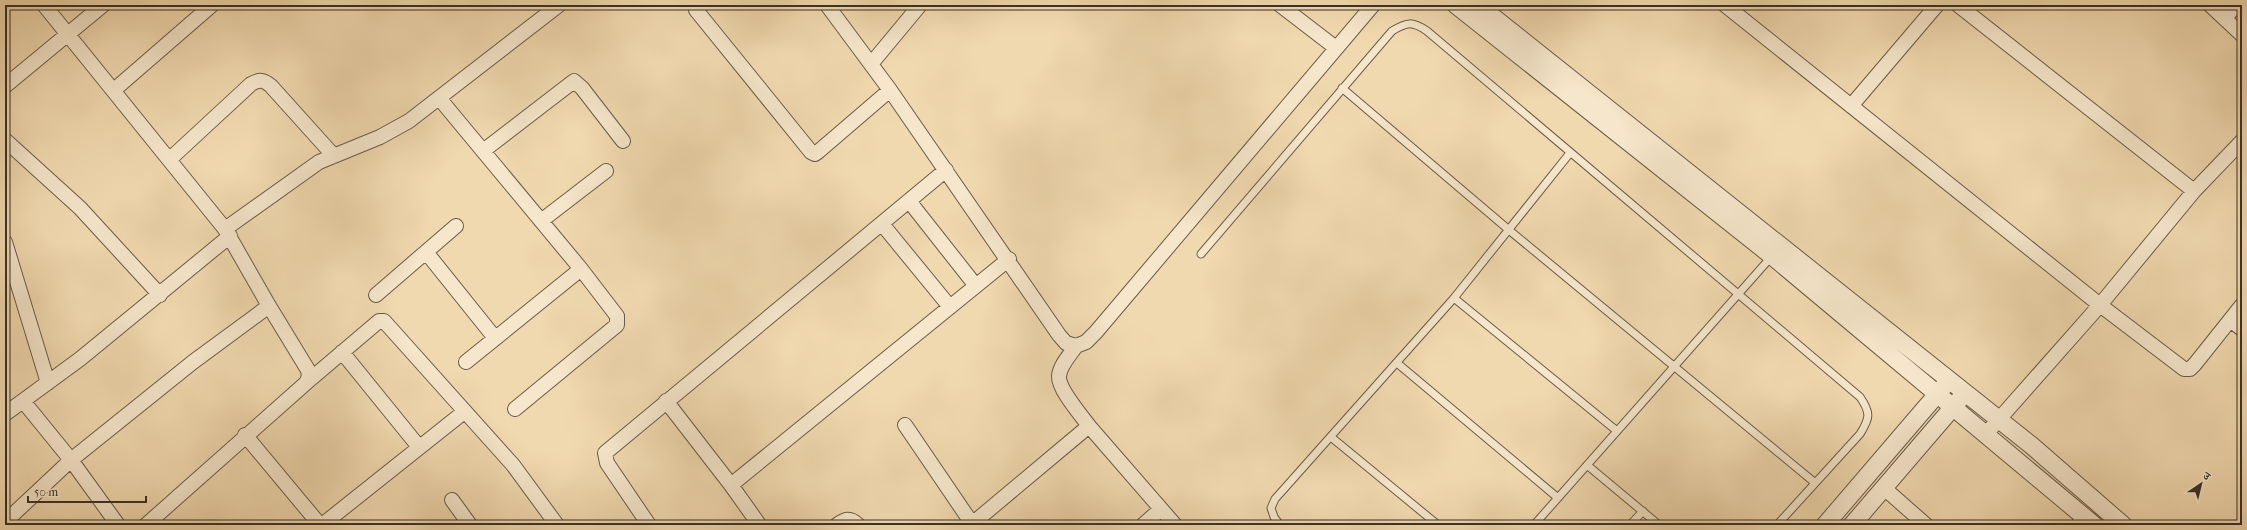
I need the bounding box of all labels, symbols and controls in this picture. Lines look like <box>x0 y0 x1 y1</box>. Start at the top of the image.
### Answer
north arrow <box>2181 464 2221 504</box>
text: उ <box>2200 469 2214 484</box>
scale bar <box>28 478 146 504</box>
text: 50 m <box>34 485 58 499</box>

